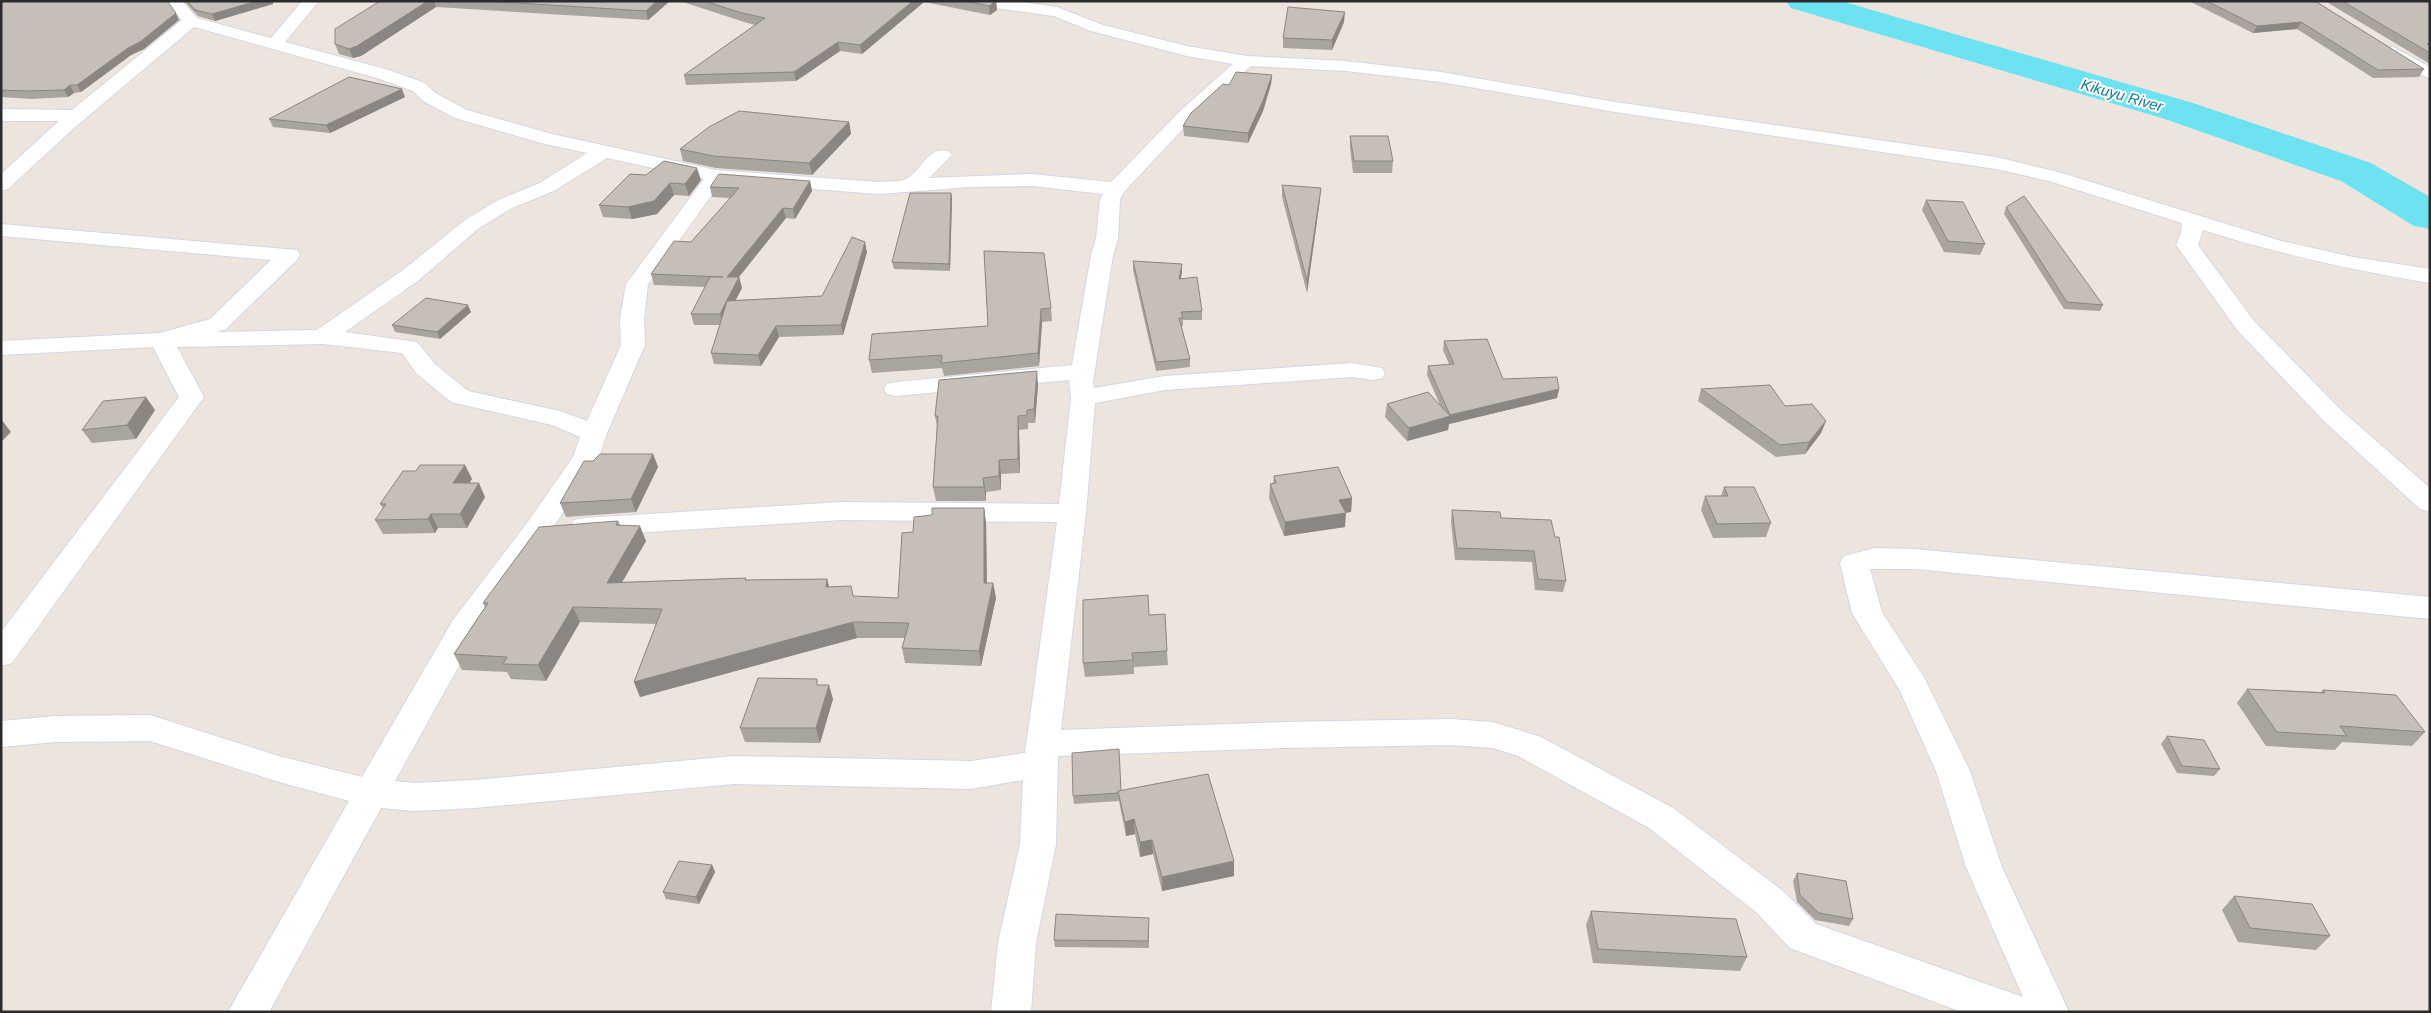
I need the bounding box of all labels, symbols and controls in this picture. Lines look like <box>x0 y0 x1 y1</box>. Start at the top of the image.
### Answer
water label: Kikuyu River <box>2079 75 2166 115</box>

